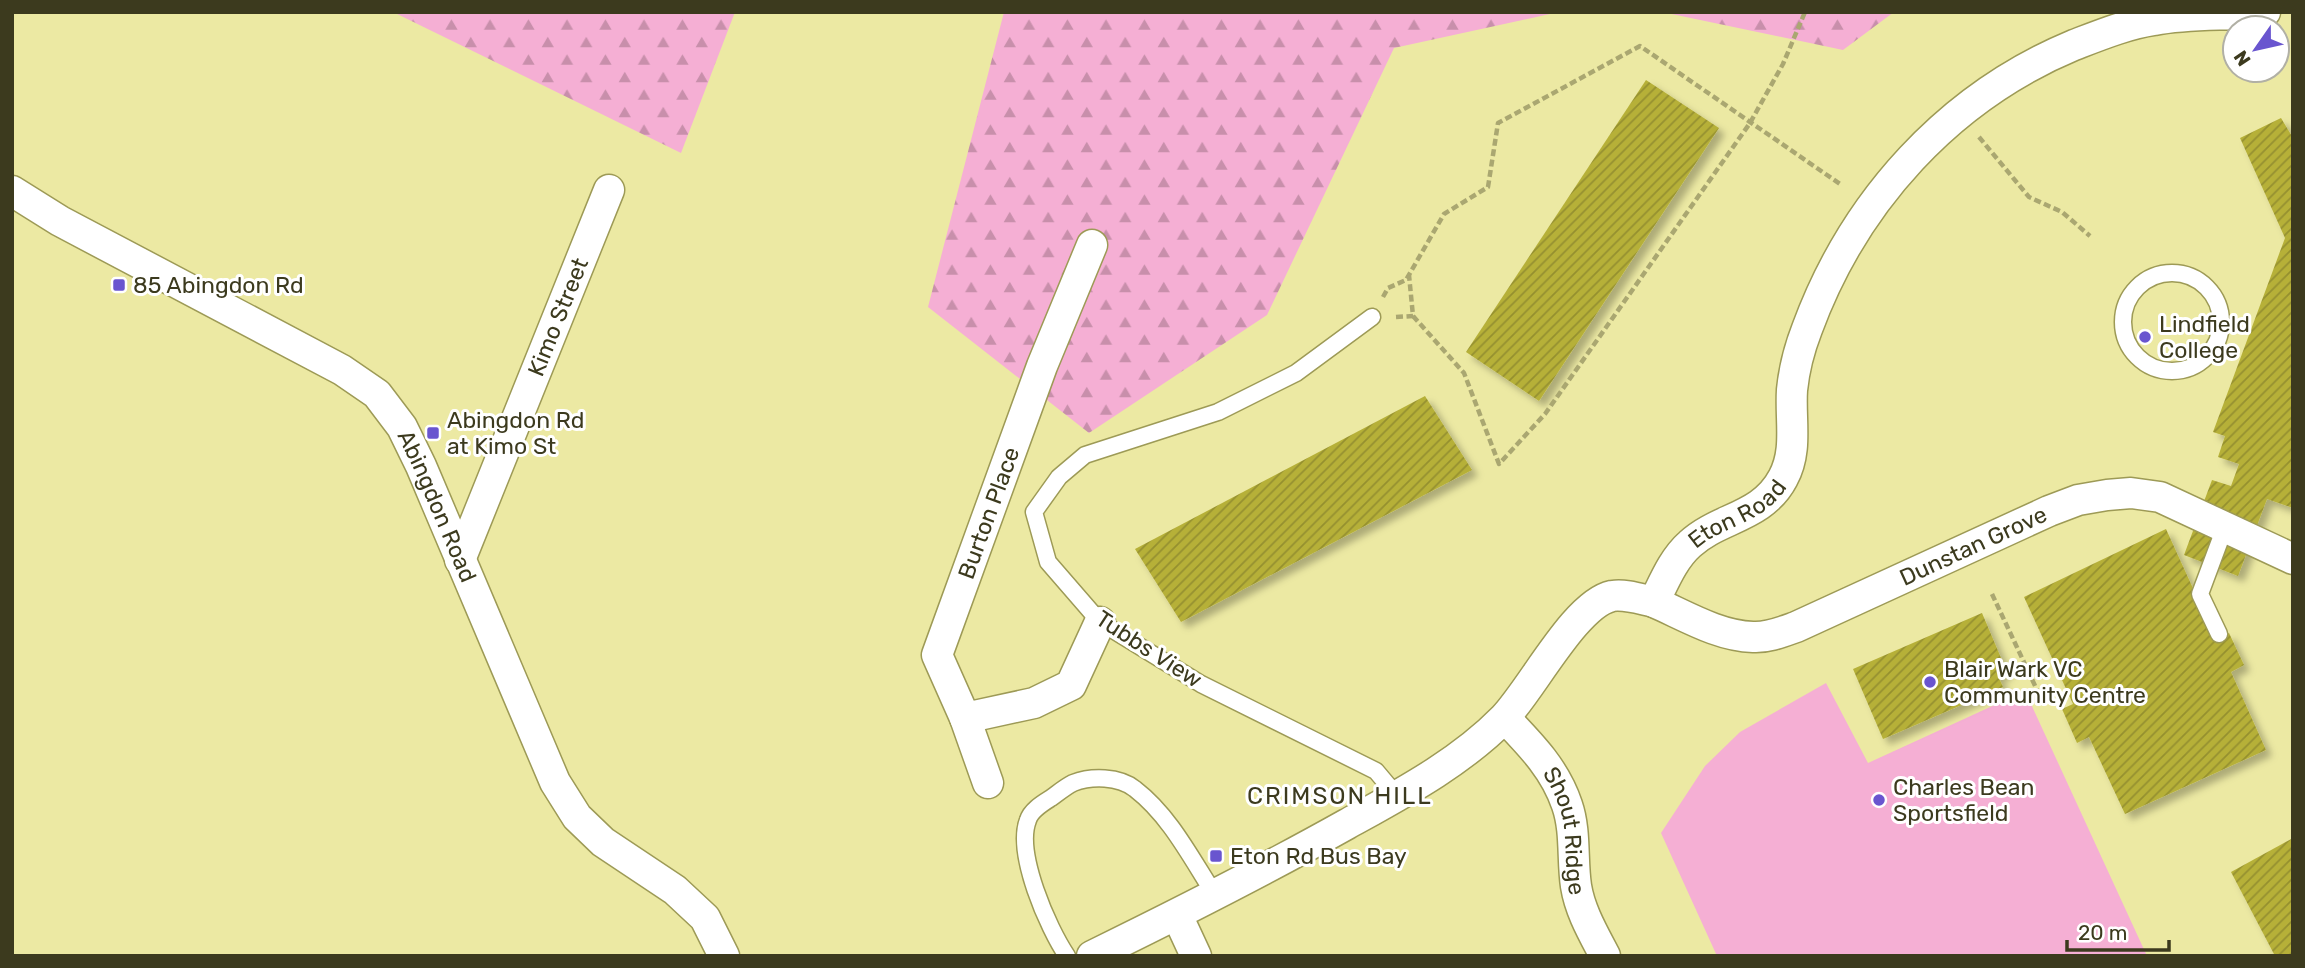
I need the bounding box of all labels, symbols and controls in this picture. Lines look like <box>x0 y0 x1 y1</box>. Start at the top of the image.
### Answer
north arrow <box>2221 14 2291 84</box>
text: N <box>2229 46 2256 70</box>
street label: Kimo Street <box>521 254 594 380</box>
place label: 85 Abingdon Rd <box>133 271 304 299</box>
marker: 85 Abingdon Rd <box>111 277 127 293</box>
place label: Lindfield College <box>2159 310 2250 364</box>
marker: Lindfield College <box>2137 329 2153 345</box>
place label: Abingdon Rd at Kimo St <box>447 406 584 460</box>
street label: Abingdon Road <box>392 425 483 586</box>
marker: Abingdon Rd at Kimo St <box>425 425 441 441</box>
street label: Burton Place <box>952 443 1025 583</box>
street label: Eton Road <box>1682 474 1792 554</box>
street label: Dunstan Grove <box>1895 500 2051 592</box>
street label: Tubbs View <box>1091 604 1207 694</box>
place label: Blair Wark VC Community Centre <box>1944 655 2146 709</box>
marker: Blair Wark VC Community Centre <box>1922 674 1938 690</box>
street label: Shout Ridge <box>1537 762 1591 897</box>
place label: Charles Bean Sportsfield <box>1893 773 2034 827</box>
district label: CRIMSON HILL <box>1247 782 1433 810</box>
marker: Charles Bean Sportsfield <box>1871 792 1887 808</box>
place label: Eton Rd Bus Bay <box>1230 842 1407 870</box>
marker: Eton Rd Bus Bay <box>1208 848 1224 864</box>
scale bar <box>2067 908 2168 952</box>
text: 20 m <box>2078 920 2127 945</box>

